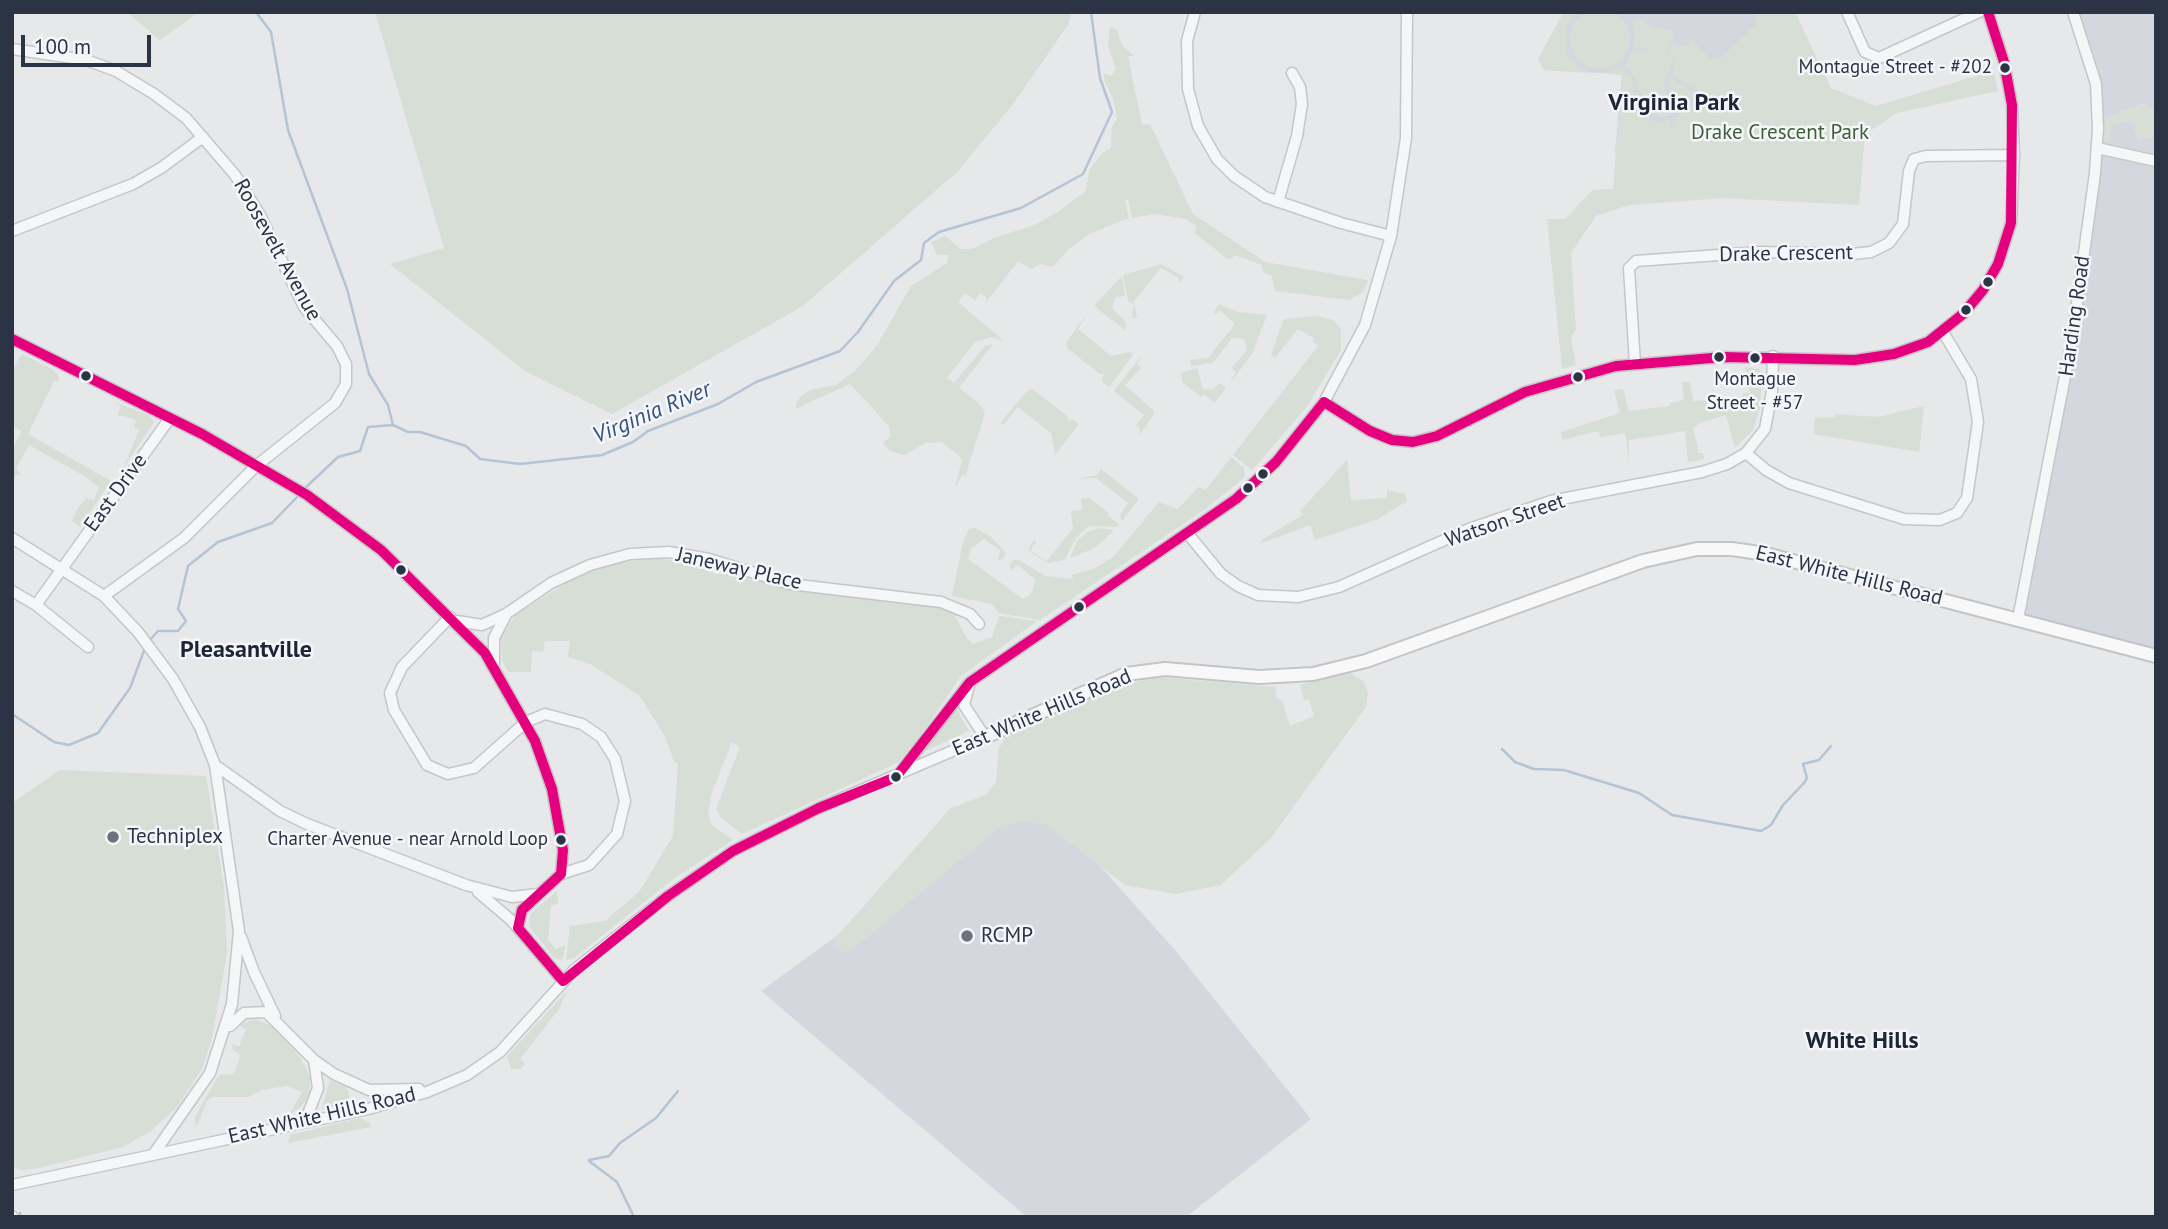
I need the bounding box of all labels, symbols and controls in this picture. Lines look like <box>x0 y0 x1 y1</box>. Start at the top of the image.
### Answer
scale bar <box>24 21 154 65</box>
text: 100 m <box>34 33 91 60</box>
place label: Montague Street - #202 <box>1798 57 1992 79</box>
marker: Montague Street - #202 <box>1998 61 2012 75</box>
district label: Virginia Park <box>1608 89 1740 117</box>
park label: Drake Crescent Park <box>1691 120 1869 146</box>
street label: Roosevelt Avenue <box>228 175 326 325</box>
street label: Drake Crescent <box>1719 240 1853 268</box>
street label: Harding Road <box>2054 254 2096 378</box>
unlabelled marker <box>1981 275 1995 289</box>
unlabelled marker <box>1959 303 1973 317</box>
unlabelled marker <box>1712 350 1726 364</box>
marker: Montague Street - #57 <box>1748 351 1762 365</box>
unlabelled marker <box>79 369 93 383</box>
place label: Montague Street - #57 <box>1707 369 1803 413</box>
unlabelled marker <box>1571 370 1585 384</box>
water label: Virginia River <box>589 376 715 450</box>
street label: East Drive <box>79 449 153 537</box>
unlabelled marker <box>1256 467 1270 481</box>
unlabelled marker <box>1241 481 1255 495</box>
street label: Watson Street <box>1442 489 1568 553</box>
street label: East White Hills Road <box>1753 541 1945 611</box>
street label: Janeway Place <box>674 542 804 596</box>
unlabelled marker <box>394 563 408 577</box>
unlabelled marker <box>1072 600 1086 614</box>
district label: Pleasantville <box>180 636 312 664</box>
street label: East White Hills Road <box>949 664 1135 762</box>
unlabelled marker <box>889 770 903 784</box>
place label: Techniplex <box>127 824 223 850</box>
marker: Techniplex <box>105 829 121 845</box>
place label: Charter Avenue - near Arnold Loop <box>267 829 548 851</box>
marker: Charter Avenue - near Arnold Loop <box>554 833 568 847</box>
place label: RCMP <box>981 923 1033 949</box>
marker: RCMP <box>959 928 975 944</box>
district label: White Hills <box>1805 1027 1919 1055</box>
street label: East White Hills Road <box>226 1082 418 1150</box>

